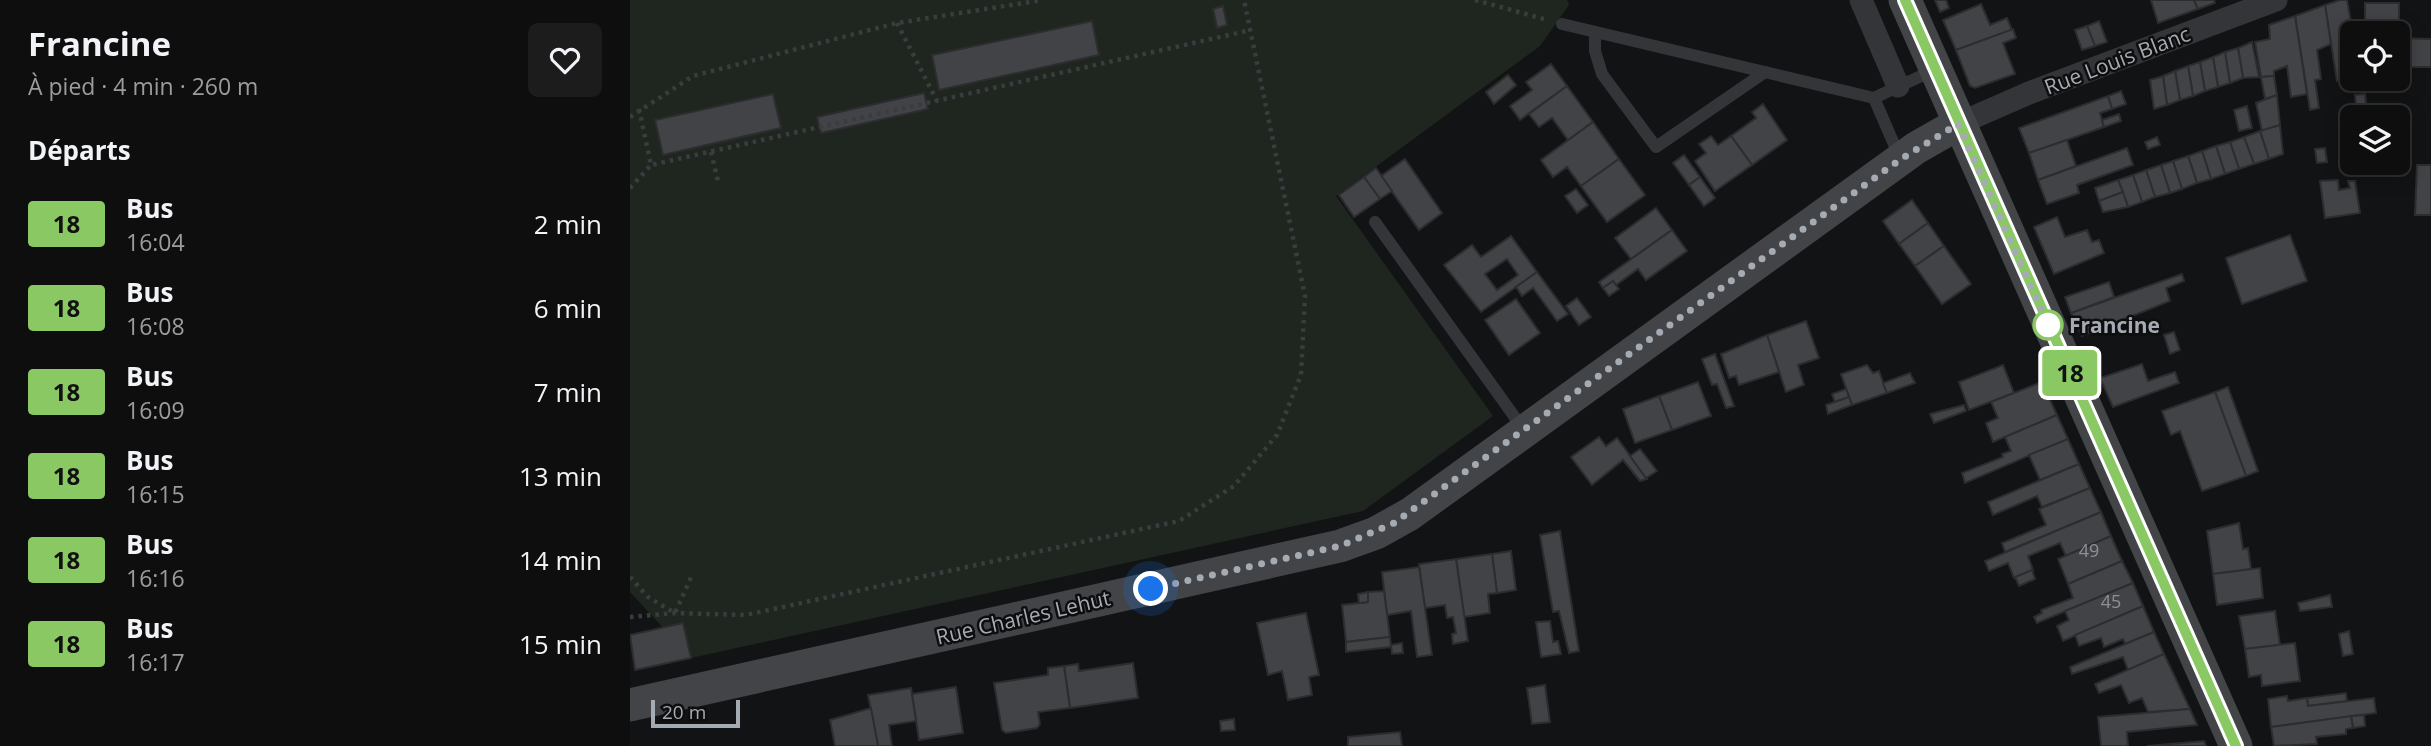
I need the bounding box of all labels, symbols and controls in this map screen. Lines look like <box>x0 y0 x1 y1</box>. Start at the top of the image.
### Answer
street label: Rue Louis Blanc <box>2040 19 2194 101</box>
text: Francine <box>28 21 171 66</box>
map controls <box>2340 21 2410 175</box>
button: locate <box>2340 21 2410 91</box>
button: heart <box>528 23 602 97</box>
text: À pied · 4 min · 260 m <box>28 70 258 102</box>
button: layers <box>2340 105 2410 175</box>
text: Départs <box>28 132 131 168</box>
text: Bus <box>126 190 173 226</box>
text: 2 min <box>534 206 602 242</box>
text: 18 <box>53 207 80 240</box>
text: 16:04 <box>126 226 185 258</box>
text: Bus <box>126 274 173 310</box>
text: 6 min <box>534 290 602 326</box>
text: 18 <box>53 291 80 324</box>
text: 16:08 <box>126 310 185 342</box>
marker: Francine <box>2033 310 2063 340</box>
place label: Francine <box>2069 311 2160 339</box>
line badge: 18 <box>2038 350 2102 396</box>
text: 18 <box>2056 356 2084 389</box>
text: Bus <box>126 358 173 394</box>
text: 7 min <box>534 374 602 410</box>
text: 18 <box>53 375 80 408</box>
text: 16:09 <box>126 394 185 426</box>
text: Bus <box>126 442 173 478</box>
text: 13 min <box>519 458 602 494</box>
text: 18 <box>53 459 80 492</box>
text: 16:15 <box>126 478 185 510</box>
text: Bus <box>126 526 173 562</box>
house number: 49 <box>2079 538 2099 562</box>
text: 14 min <box>519 542 602 578</box>
text: 18 <box>53 543 80 576</box>
text: 16:16 <box>126 562 185 594</box>
your location <box>1133 571 1168 606</box>
street label: Rue Charles Lehut <box>933 583 1113 651</box>
house number: 45 <box>2101 589 2121 613</box>
text: Bus <box>126 610 173 646</box>
text: 15 min <box>519 626 602 662</box>
text: 18 <box>53 627 80 660</box>
text: 16:17 <box>126 646 185 678</box>
scale bar <box>651 697 740 729</box>
text: 20 m <box>662 699 706 725</box>

